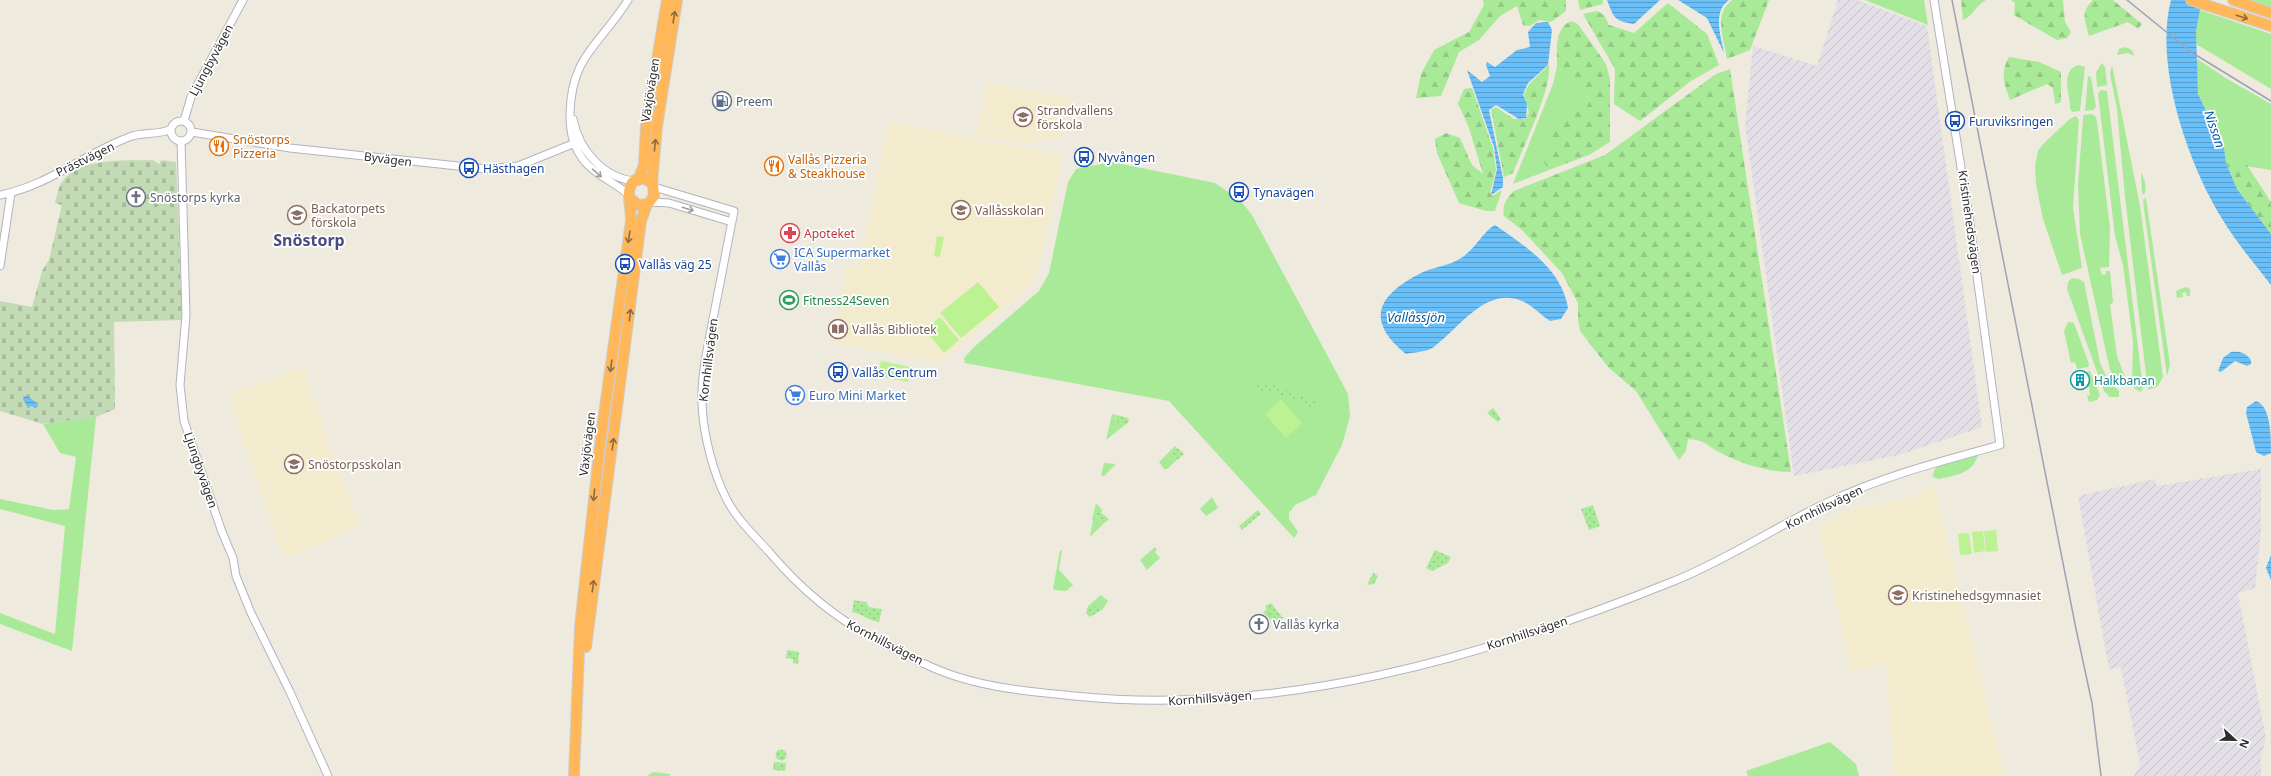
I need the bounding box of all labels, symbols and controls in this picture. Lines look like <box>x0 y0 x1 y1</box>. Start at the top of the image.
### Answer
one-way arrow <box>671 11 679 24</box>
one-way arrow <box>2235 14 2248 21</box>
street label: Ljungbyvägen <box>185 21 237 99</box>
street label: Växjövägen <box>637 57 663 123</box>
fuel station icon: Preem <box>711 90 733 112</box>
place label: Preem <box>736 93 773 110</box>
place label: Strandvallens förskola <box>1037 102 1113 133</box>
school or university icon: Strandvallens förskola <box>1012 106 1034 128</box>
water label: Nissan <box>2200 108 2230 150</box>
bus stop icon: Furuviksringen <box>1944 110 1966 132</box>
place label: Furuviksringen <box>1969 113 2053 130</box>
place label: Snöstorps Pizzeria <box>233 131 290 162</box>
restaurant icon: Snöstorps Pizzeria <box>208 135 230 157</box>
street label: Prästvägen <box>53 138 117 180</box>
one-way arrow <box>651 139 658 152</box>
bus stop icon: Nyvången <box>1073 146 1095 168</box>
street label: Byvägen <box>363 148 413 170</box>
place label: Nyvången <box>1098 149 1155 166</box>
place label: Vallås Pizzeria & Steakhouse <box>788 151 867 182</box>
restaurant icon: Vallås Pizzeria & Steakhouse <box>763 155 785 177</box>
bus stop icon: Hästhagen <box>458 157 480 179</box>
place label: Hästhagen <box>483 160 544 177</box>
one-way arrow <box>591 169 602 178</box>
street label: Kristinehedsvägen <box>1954 169 1986 275</box>
bus stop icon: Tynavägen <box>1228 181 1250 203</box>
place label: Tynavägen <box>1253 184 1314 201</box>
church icon: Snöstorps kyrka <box>125 186 147 208</box>
place label: Snöstorps kyrka <box>150 189 240 206</box>
school or university icon: Vallåsskolan <box>950 199 972 221</box>
place label: Backatorpets förskola <box>311 200 385 231</box>
place label: Vallåsskolan <box>975 202 1044 219</box>
school or university icon: Backatorpets förskola <box>286 204 308 226</box>
one-way arrow <box>682 205 694 213</box>
pharmacy icon: Apoteket <box>779 222 801 244</box>
place label: Apoteket <box>804 225 856 242</box>
district label: Snöstorp <box>273 229 345 251</box>
one-way arrow <box>625 230 633 243</box>
place label: ICA Supermarket Vallås <box>794 244 891 275</box>
supermarket icon: ICA Supermarket Vallås <box>769 248 791 270</box>
bus stop icon: Vallås väg 25 <box>614 253 636 275</box>
place label: Vallås väg 25 <box>639 256 712 273</box>
sports icon: Fitness24Seven <box>778 289 800 311</box>
place label: Fitness24Seven <box>803 292 889 309</box>
water label: Vallåssjön <box>1387 308 1445 326</box>
one-way arrow <box>626 309 634 322</box>
street label: Kornhillsvägen <box>694 317 722 403</box>
library icon: Vallås Bibliotek <box>827 318 849 340</box>
place label: Vallås Bibliotek <box>852 321 937 338</box>
one-way arrow <box>607 359 615 372</box>
bus stop icon: Vallås Centrum <box>827 361 849 383</box>
place label: Vallås Centrum <box>852 364 937 381</box>
building icon: Halkbanan <box>2069 369 2091 391</box>
place label: Halkbanan <box>2094 372 2155 389</box>
supermarket icon: Euro Mini Market <box>784 384 806 406</box>
place label: Euro Mini Market <box>809 387 907 404</box>
street label: Växjövägen <box>575 411 599 477</box>
street label: Ljungbyvägen <box>180 430 222 510</box>
one-way arrow <box>609 438 617 451</box>
school or university icon: Snöstorpsskolan <box>283 453 305 475</box>
place label: Snöstorpsskolan <box>308 456 401 473</box>
street label: Kornhillsvägen <box>1783 481 1865 533</box>
one-way arrow <box>591 488 598 501</box>
one-way arrow <box>589 580 597 593</box>
school or university icon: Kristinehedsgymnasiet <box>1887 584 1909 606</box>
place label: Kristinehedsgymnasiet <box>1912 587 2042 604</box>
street label: Kornhillsvägen <box>1484 612 1570 654</box>
church icon: Vallås kyrka <box>1248 613 1270 635</box>
street label: Kornhillsvägen <box>844 615 926 669</box>
place label: Vallås kyrka <box>1273 616 1339 633</box>
street label: Kornhillsvägen <box>1168 687 1252 709</box>
north arrow <box>2215 720 2255 760</box>
text: N <box>2236 737 2253 751</box>

